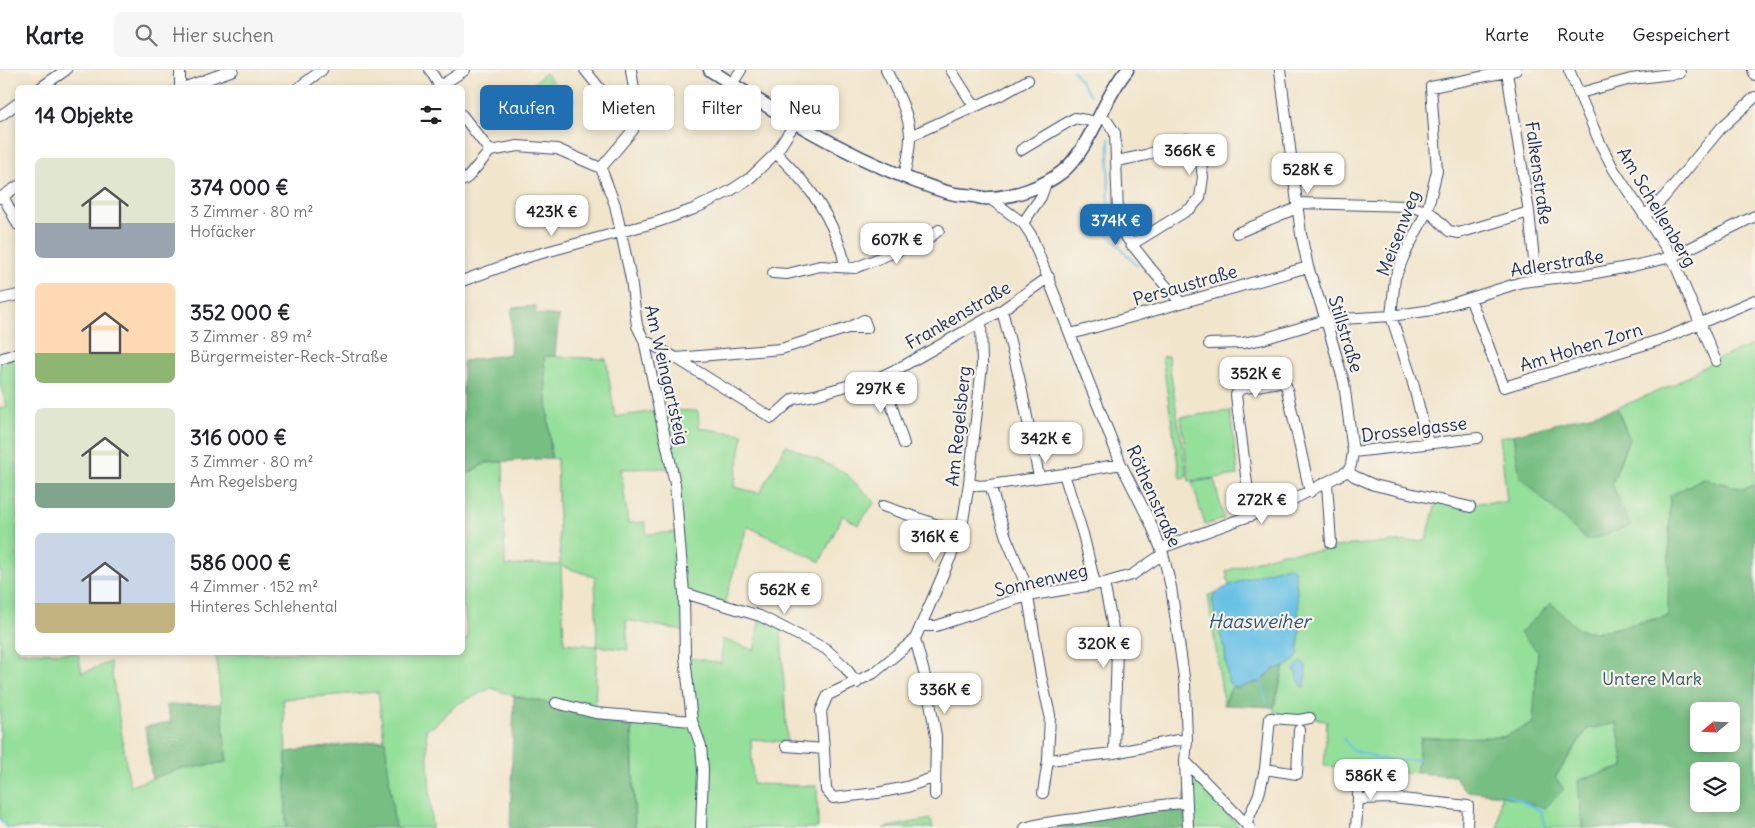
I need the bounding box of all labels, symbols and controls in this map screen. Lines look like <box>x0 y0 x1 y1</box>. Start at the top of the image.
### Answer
search box <box>114 12 464 57</box>
text: Karte <box>25 20 84 50</box>
icon: search <box>132 21 160 49</box>
text: Hier suchen <box>172 23 274 47</box>
text: Karte <box>1485 23 1529 46</box>
text: Route <box>1557 23 1604 46</box>
text: Gespeichert <box>1632 23 1730 46</box>
chip: Kaufen <box>480 85 573 130</box>
chip: Mieten <box>583 85 674 130</box>
chip: Filter <box>684 85 761 130</box>
chip: Neu <box>771 85 839 130</box>
icon: filters <box>417 101 445 129</box>
text: 14 Objekte <box>35 102 133 129</box>
street label: Falkenstraße <box>1520 120 1558 226</box>
pin: 366K € <box>1149 134 1231 176</box>
text: 366K € <box>1164 140 1216 160</box>
street label: Am Schellenberg <box>1612 143 1702 271</box>
pin: 528K € <box>1267 152 1349 195</box>
text: 528K € <box>1282 159 1334 179</box>
text: 374 000 € <box>190 174 289 201</box>
icon: home <box>75 178 135 238</box>
street label: Meisenweg <box>1371 187 1425 279</box>
pin: 423K € <box>511 194 593 237</box>
text: 3 Zimmer · 80 m² <box>190 201 314 221</box>
text: 423K € <box>526 201 578 221</box>
pin: 374K € <box>1075 204 1157 246</box>
text: 374K € <box>1091 210 1141 230</box>
text: Hofäcker <box>190 221 256 241</box>
pin: 607K € <box>856 222 938 265</box>
text: 607K € <box>871 229 923 249</box>
street label: Adlerstraße <box>1509 244 1605 282</box>
street label: Persaustraße <box>1130 259 1240 311</box>
street label: Frankenstraße <box>901 276 1015 354</box>
street label: Stillstraße <box>1323 293 1369 375</box>
text: 352 000 € <box>190 299 290 326</box>
icon: home <box>75 303 135 363</box>
street label: Am Weingartsteig <box>640 303 694 447</box>
street label: Am Hohen Zorn <box>1517 317 1645 377</box>
text: 3 Zimmer · 89 m² <box>190 326 312 346</box>
text: Bürgermeister-Reck-Straße <box>190 346 388 366</box>
pin: 352K € <box>1215 356 1297 399</box>
text: 352K € <box>1230 363 1282 383</box>
street label: Am Regelsberg <box>940 365 976 487</box>
pin: 297K € <box>840 372 922 414</box>
text: 297K € <box>856 378 906 398</box>
street label: Drosselgasse <box>1360 411 1468 447</box>
pin: 342K € <box>1005 422 1087 464</box>
text: 316 000 € <box>190 424 287 451</box>
icon: home <box>75 428 135 488</box>
text: 342K € <box>1020 428 1072 448</box>
street label: Röthenstraße <box>1121 442 1187 550</box>
text: 3 Zimmer · 80 m² <box>190 451 314 471</box>
text: Am Regelsberg <box>190 471 298 491</box>
pin: 272K € <box>1221 482 1303 525</box>
text: 272K € <box>1237 489 1287 509</box>
pin: 316K € <box>894 520 976 562</box>
text: 316K € <box>911 526 959 546</box>
text: 586 000 € <box>190 549 291 576</box>
icon: home <box>75 553 135 613</box>
street label: Sonnenweg <box>992 558 1090 602</box>
pin: 562K € <box>744 572 826 615</box>
text: 4 Zimmer · 152 m² <box>190 576 318 596</box>
text: 562K € <box>759 579 811 599</box>
text: Hinteres Schlehental <box>190 596 337 616</box>
water label: Haasweiher <box>1208 609 1312 633</box>
pin: 320K € <box>1063 626 1145 669</box>
text: 320K € <box>1078 633 1130 653</box>
park label: Untere Mark <box>1602 667 1702 690</box>
pin: 336K € <box>904 672 986 715</box>
text: 336K € <box>919 679 971 699</box>
north arrow <box>1690 702 1740 752</box>
map controls <box>1690 702 1740 812</box>
pin: 586K € <box>1330 758 1412 801</box>
button: layers <box>1690 762 1740 812</box>
text: 586K € <box>1345 765 1397 785</box>

